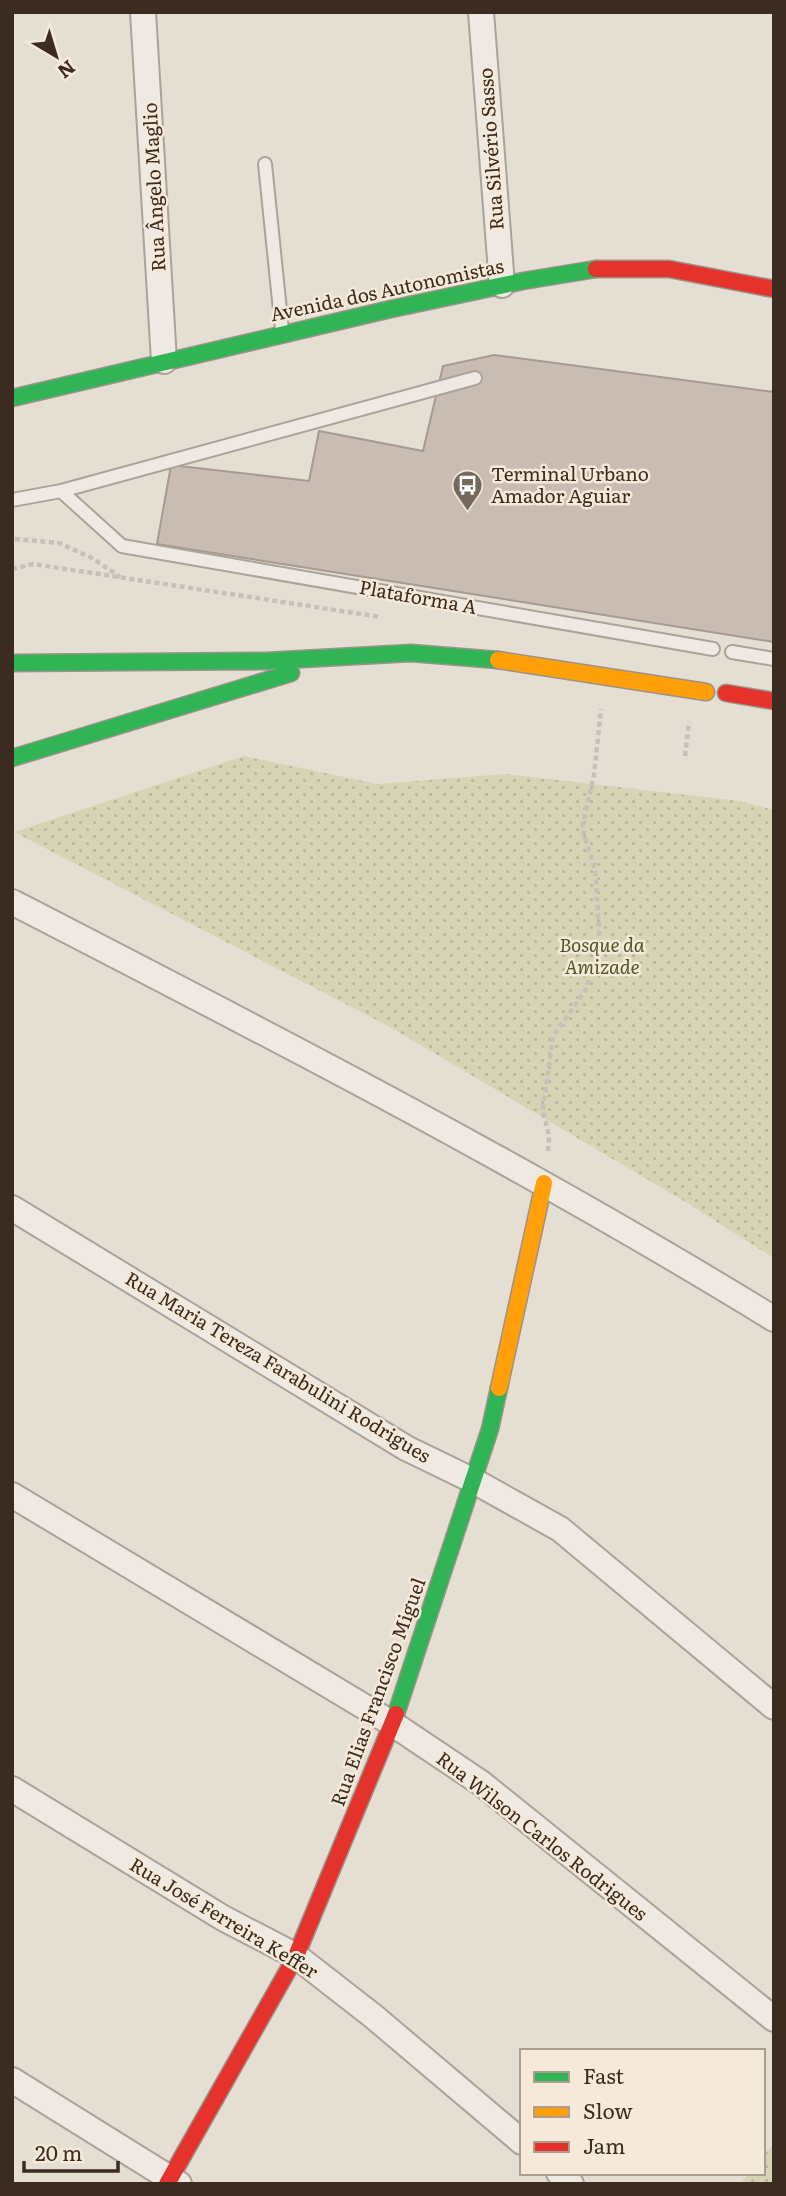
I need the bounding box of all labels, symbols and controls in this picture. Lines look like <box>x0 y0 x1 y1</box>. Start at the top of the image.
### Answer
north arrow <box>21 21 91 91</box>
text: N <box>52 54 82 86</box>
street label: Rua Silvério Sasso <box>470 67 510 231</box>
street label: Rua Ângelo Maglio <box>135 102 171 272</box>
street label: Avenida dos Autonomistas <box>268 251 506 327</box>
place label: Terminal Urbano Amador Aguiar <box>491 459 649 509</box>
bus stop icon: Terminal Urbano Amador Aguiar <box>451 468 485 512</box>
street label: Plataforma A <box>357 572 479 620</box>
park label: Bosque da Amizade <box>559 930 645 980</box>
street label: Rua Maria Tereza Farabulini Rodrigues <box>121 1264 437 1469</box>
street label: Rua Elias Francisco Miguel <box>323 1573 432 1810</box>
street label: Rua Wilson Carlos Rodrigues <box>431 1744 654 1927</box>
street label: Rua José Ferreira Keffer <box>125 1850 324 1985</box>
legend <box>520 2049 765 2175</box>
text: Fast <box>583 2059 624 2090</box>
text: Slow <box>583 2094 633 2125</box>
text: Jam <box>583 2129 625 2160</box>
scale bar <box>24 2130 119 2174</box>
text: 20 m <box>35 2136 82 2167</box>

